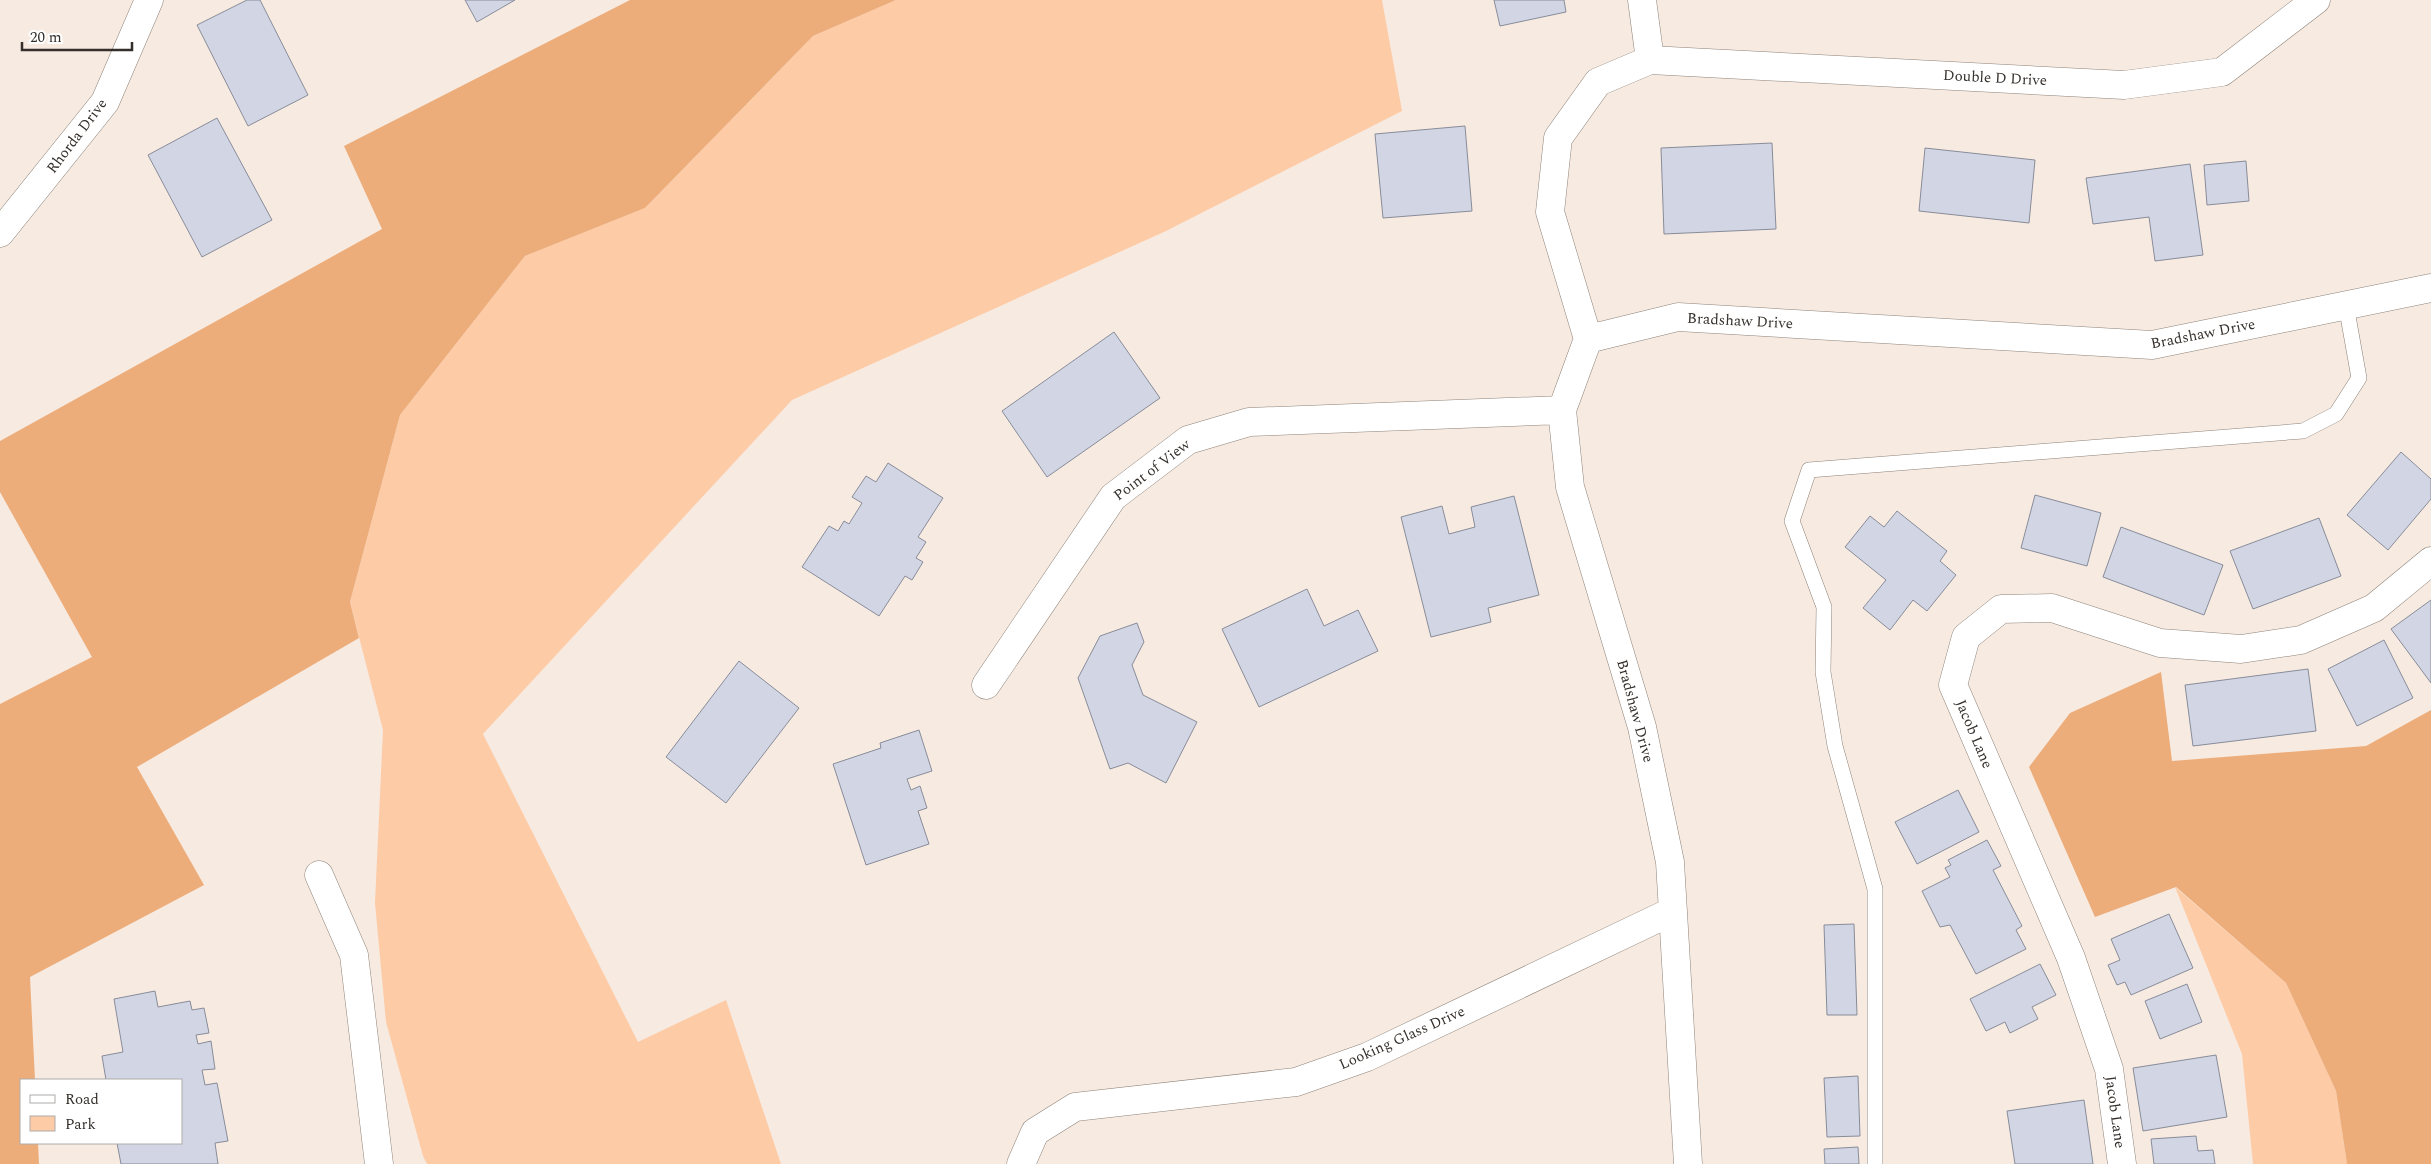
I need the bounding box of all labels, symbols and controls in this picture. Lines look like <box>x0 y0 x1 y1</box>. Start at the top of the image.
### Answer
scale bar <box>22 20 132 52</box>
text: 20 m <box>30 26 62 49</box>
street label: Double D Drive <box>1942 64 2048 92</box>
street label: Rhorda Drive <box>41 94 113 178</box>
street label: Bradshaw Drive <box>1686 307 1794 335</box>
street label: Bradshaw Drive <box>2149 313 2257 355</box>
street label: Point of View <box>1109 433 1196 507</box>
street label: Bradshaw Drive <box>1610 657 1660 765</box>
street label: Jacob Lane <box>1949 696 1999 772</box>
street label: Looking Glass Drive <box>1335 1000 1469 1076</box>
street label: Jacob Lane <box>2099 1074 2131 1150</box>
legend <box>20 1079 182 1144</box>
text: Road <box>65 1088 99 1111</box>
text: Park <box>65 1113 96 1136</box>

